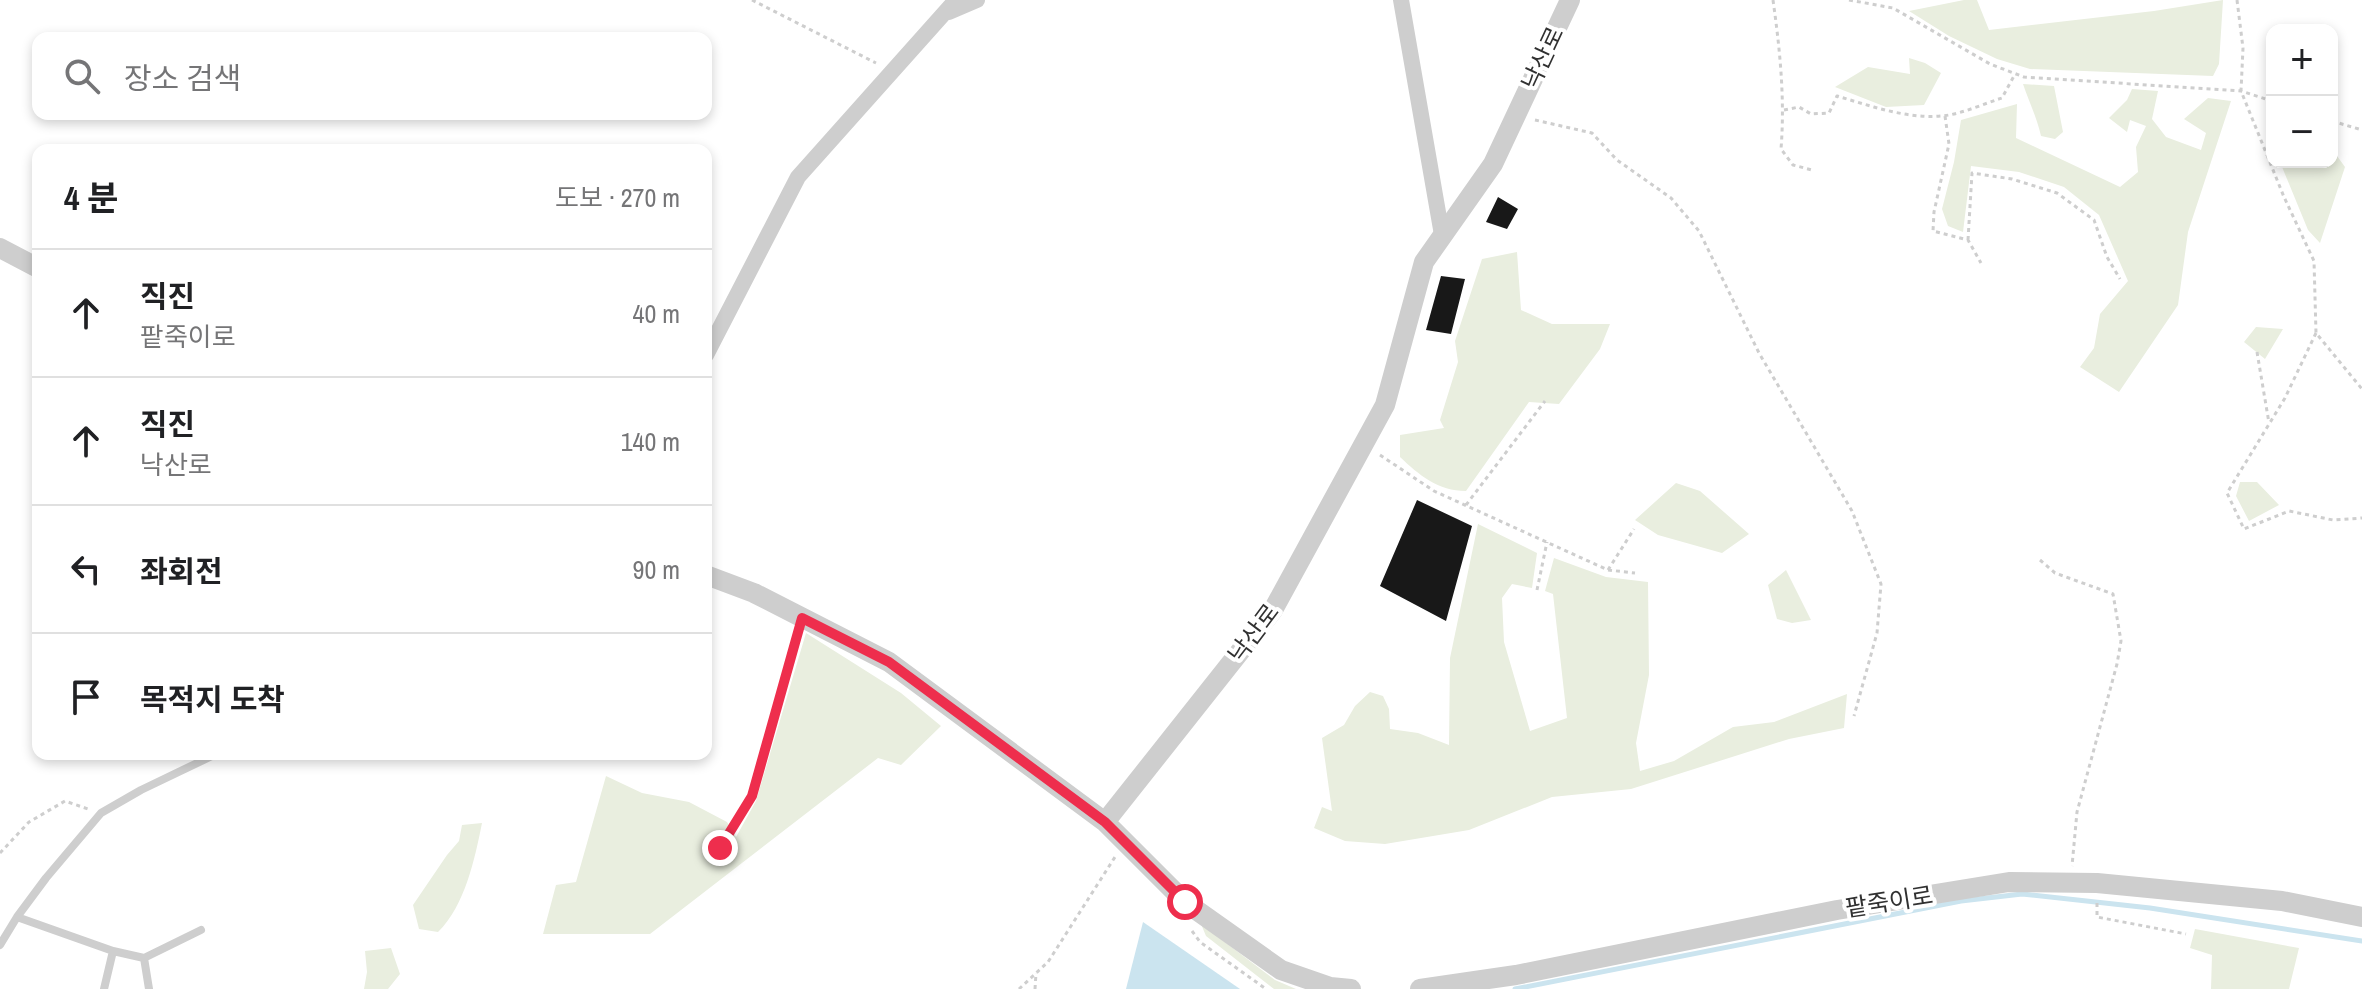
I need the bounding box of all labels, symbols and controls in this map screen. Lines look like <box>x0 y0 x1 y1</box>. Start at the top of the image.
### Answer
street label: 낙산로 <box>1513 21 1571 95</box>
map controls <box>2266 24 2338 168</box>
button: + <box>2266 24 2338 96</box>
search box <box>32 32 712 120</box>
icon: search <box>60 54 104 98</box>
text: 장소 검색 <box>124 58 241 98</box>
button: − <box>2266 96 2338 168</box>
text: 4 분 <box>64 175 119 221</box>
text: 도보 · 270 m <box>555 180 680 215</box>
text: 직진 <box>140 276 195 316</box>
icon: ahead <box>64 291 108 335</box>
text: 40 m <box>633 296 680 331</box>
text: 팥죽이로 <box>140 319 236 354</box>
text: 직진 <box>140 404 195 444</box>
icon: ahead <box>64 419 108 463</box>
text: 140 m <box>621 424 680 459</box>
text: 낙산로 <box>140 447 212 482</box>
icon: left <box>64 547 108 591</box>
text: 좌회전 <box>140 551 223 591</box>
text: 90 m <box>633 552 680 587</box>
street label: 낙산로 <box>1220 597 1286 669</box>
icon: arrive <box>64 675 108 719</box>
text: 목적지 도착 <box>140 679 285 719</box>
route end <box>702 830 738 866</box>
street label: 팥죽이로 <box>1843 878 1935 924</box>
route start <box>1167 884 1203 920</box>

